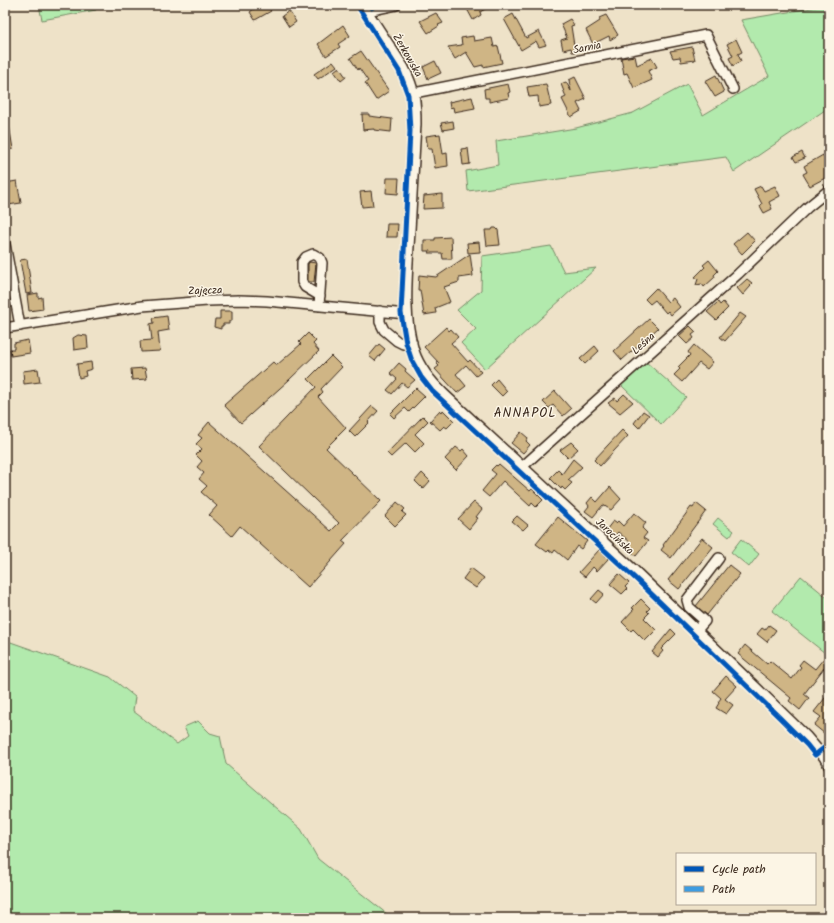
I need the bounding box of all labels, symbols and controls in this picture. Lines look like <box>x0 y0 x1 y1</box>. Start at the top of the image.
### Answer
street label: Żerkowska <box>387 30 427 81</box>
street label: Sarnia <box>572 36 603 60</box>
street label: Zajęcza <box>187 281 223 301</box>
street label: Leśna <box>628 328 660 359</box>
district label: ANNAPOL <box>494 403 556 424</box>
street label: Jarocińska <box>591 514 638 559</box>
legend <box>676 853 816 905</box>
text: Cycle path <box>712 860 766 879</box>
text: Path <box>712 880 735 899</box>

